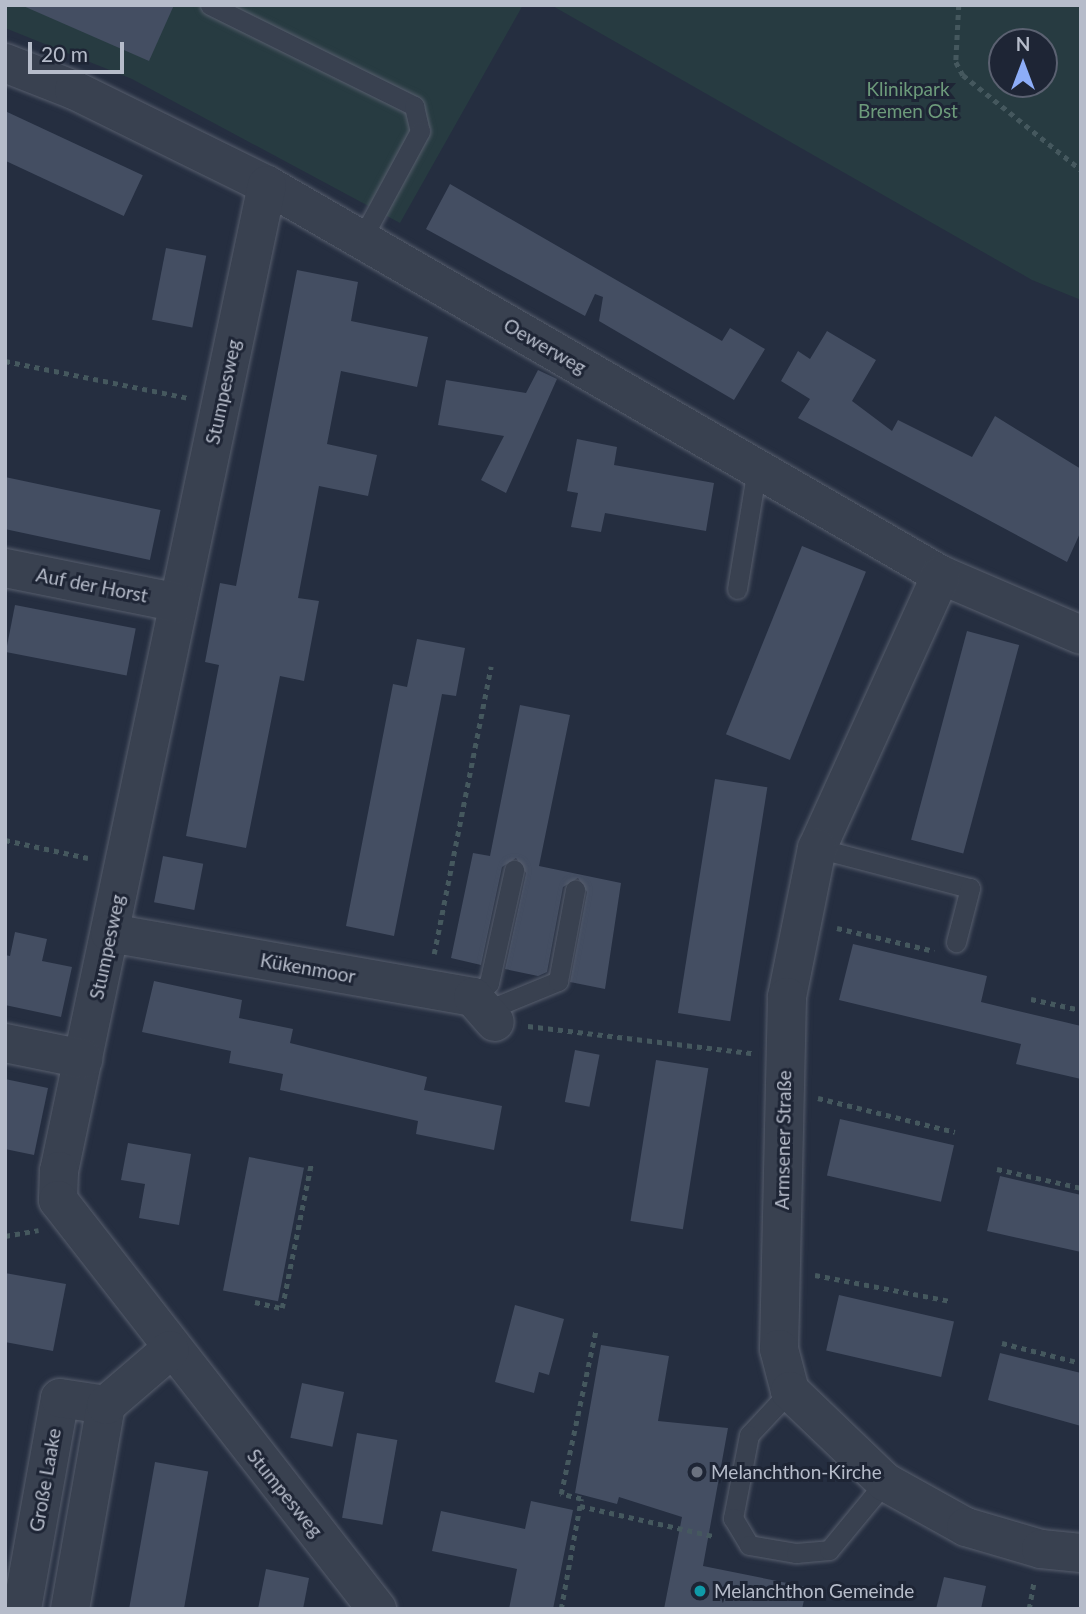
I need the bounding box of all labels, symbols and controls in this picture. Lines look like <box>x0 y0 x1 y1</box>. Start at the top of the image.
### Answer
scale bar <box>32 28 128 72</box>
north arrow <box>988 28 1058 98</box>
text: N <box>1016 32 1030 55</box>
text: 20 m <box>41 41 88 66</box>
park label: Klinikpark Bremen Ost <box>858 78 958 122</box>
street label: Oewerweg <box>500 313 590 379</box>
street label: Stumpesweg <box>201 338 245 446</box>
street label: Auf der Horst <box>34 563 150 607</box>
street label: Stumpesweg <box>85 893 129 1001</box>
street label: Kükenmoor <box>258 948 358 988</box>
street label: Armsener Straße <box>770 1070 796 1210</box>
street label: Große Laake <box>25 1426 65 1534</box>
street label: Stumpesweg <box>243 1444 327 1542</box>
place label: Melanchthon-Kirche <box>711 1461 882 1483</box>
marker: Melanchthon-Kirche <box>689 1464 705 1480</box>
place label: Melanchthon Gemeinde <box>714 1580 914 1602</box>
marker: Melanchthon Gemeinde <box>692 1583 708 1599</box>

